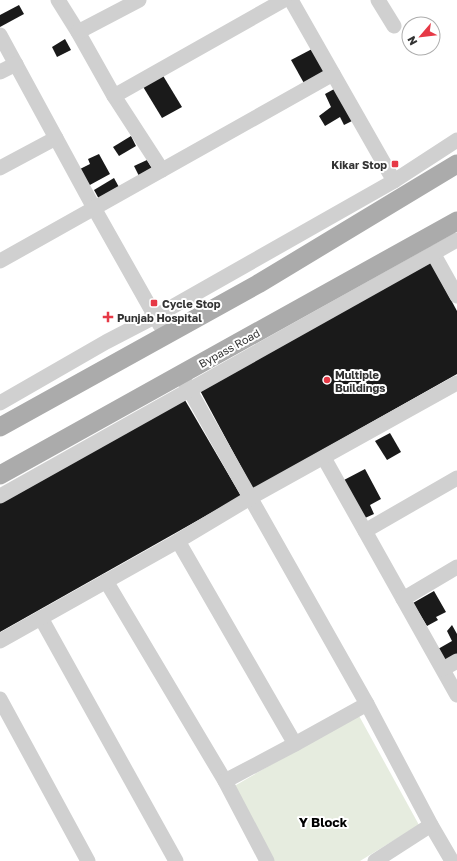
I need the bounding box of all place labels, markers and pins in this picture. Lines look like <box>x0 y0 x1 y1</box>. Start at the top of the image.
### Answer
place label: Kikar Stop <box>331 158 387 171</box>
marker: Kikar Stop <box>390 159 400 169</box>
place label: Cycle Stop <box>162 297 221 310</box>
marker: Cycle Stop <box>149 298 159 308</box>
marker: Punjab Hospital <box>102 311 114 323</box>
place label: Punjab Hospital <box>117 311 202 324</box>
place label: Multiple Buildings <box>335 368 385 394</box>
marker: Multiple Buildings <box>322 375 332 385</box>

